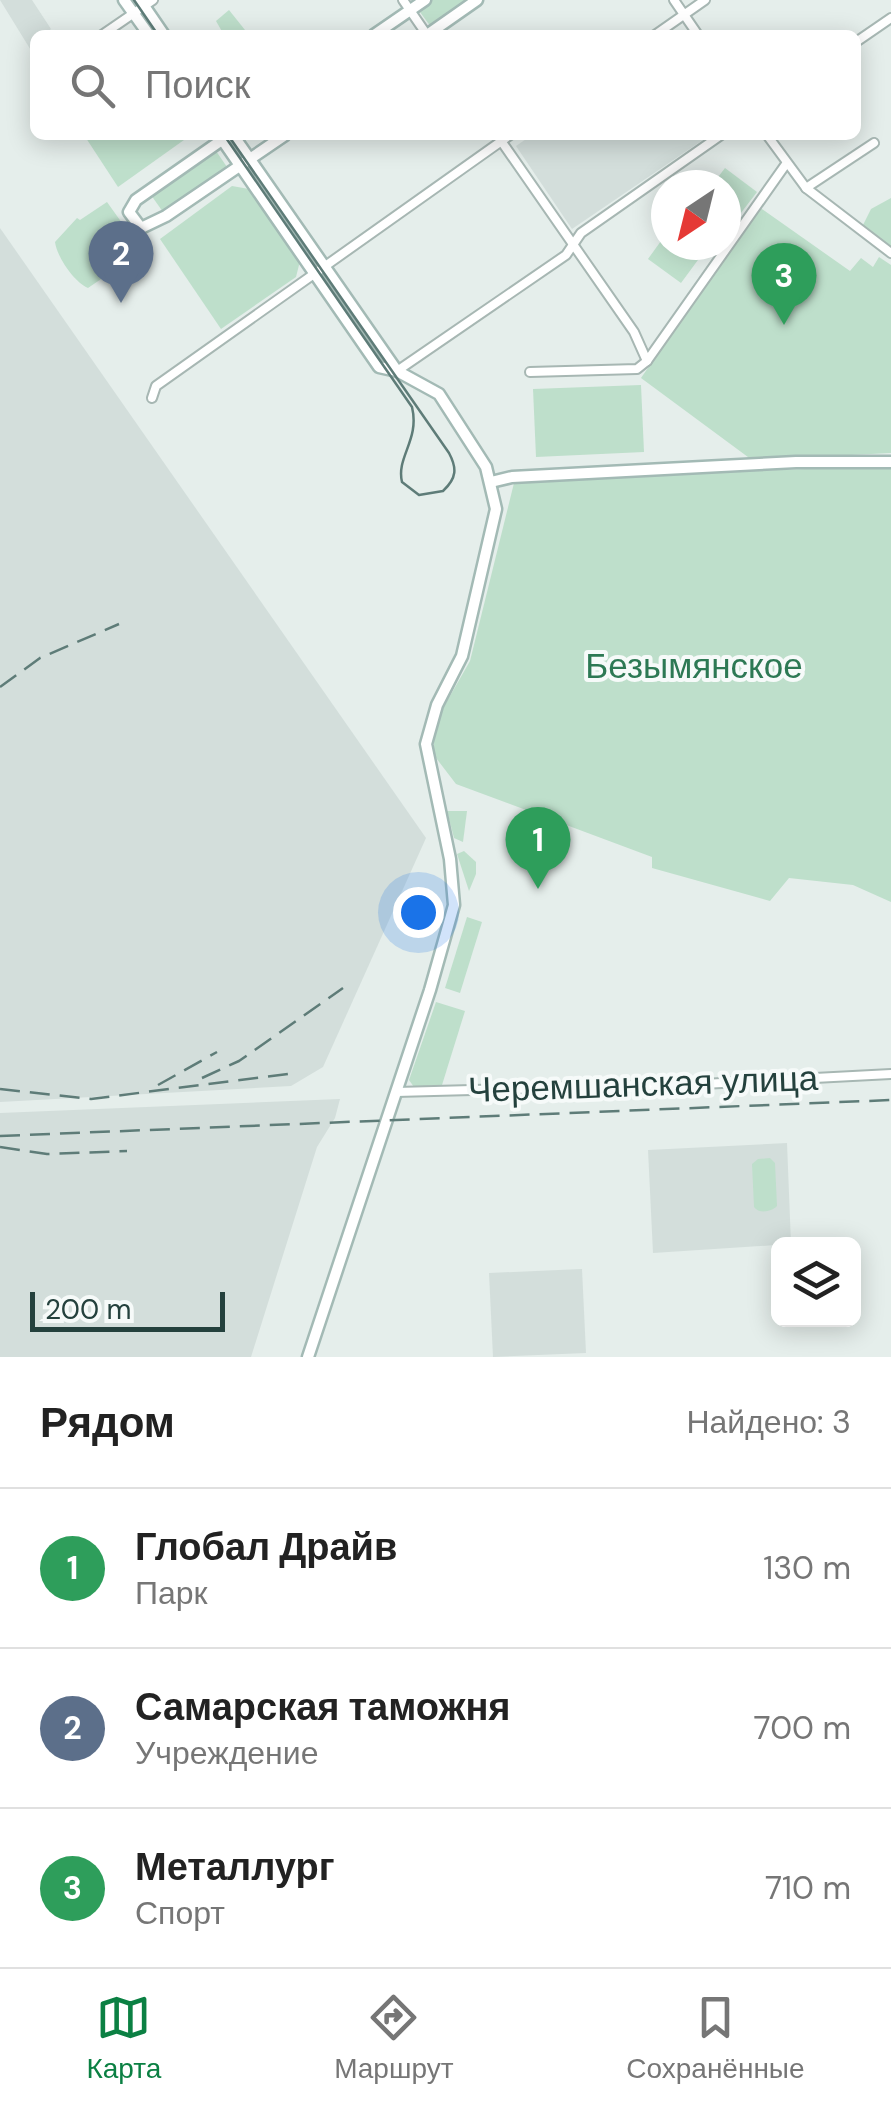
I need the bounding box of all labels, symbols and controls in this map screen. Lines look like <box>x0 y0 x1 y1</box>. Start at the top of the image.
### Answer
search box <box>30 30 861 140</box>
icon: search <box>65 58 120 113</box>
text: Поиск <box>145 60 250 110</box>
north arrow <box>651 170 741 260</box>
pin: 2 <box>88 220 154 303</box>
pin: 3 <box>752 242 816 325</box>
park label: Безымянское <box>585 643 803 689</box>
pin: 1 <box>506 806 570 889</box>
your location <box>393 887 444 938</box>
street label: Черемшанская улица <box>467 1055 819 1113</box>
map controls <box>771 1237 861 1327</box>
button: layers <box>771 1237 861 1327</box>
scale bar <box>30 1287 225 1332</box>
text: 200 m <box>45 1291 132 1328</box>
text: Рядом <box>40 1395 175 1450</box>
text: Найдено: 3 <box>686 1401 851 1443</box>
text: Глобал Драйв <box>135 1522 397 1572</box>
text: 1 <box>67 1547 78 1589</box>
text: 130 m <box>763 1547 851 1589</box>
text: Парк <box>135 1572 208 1614</box>
text: Самарская таможня <box>135 1682 511 1732</box>
text: 2 <box>63 1707 82 1749</box>
text: 700 m <box>754 1707 851 1749</box>
text: Учреждение <box>135 1732 318 1774</box>
text: Металлург <box>135 1842 334 1892</box>
text: 3 <box>63 1867 82 1909</box>
text: 710 m <box>765 1867 851 1909</box>
text: Спорт <box>135 1892 225 1934</box>
tab: Карта <box>86 1990 161 2087</box>
tab: Маршрут <box>334 1990 453 2087</box>
tab: Сохранённые <box>626 1990 805 2087</box>

